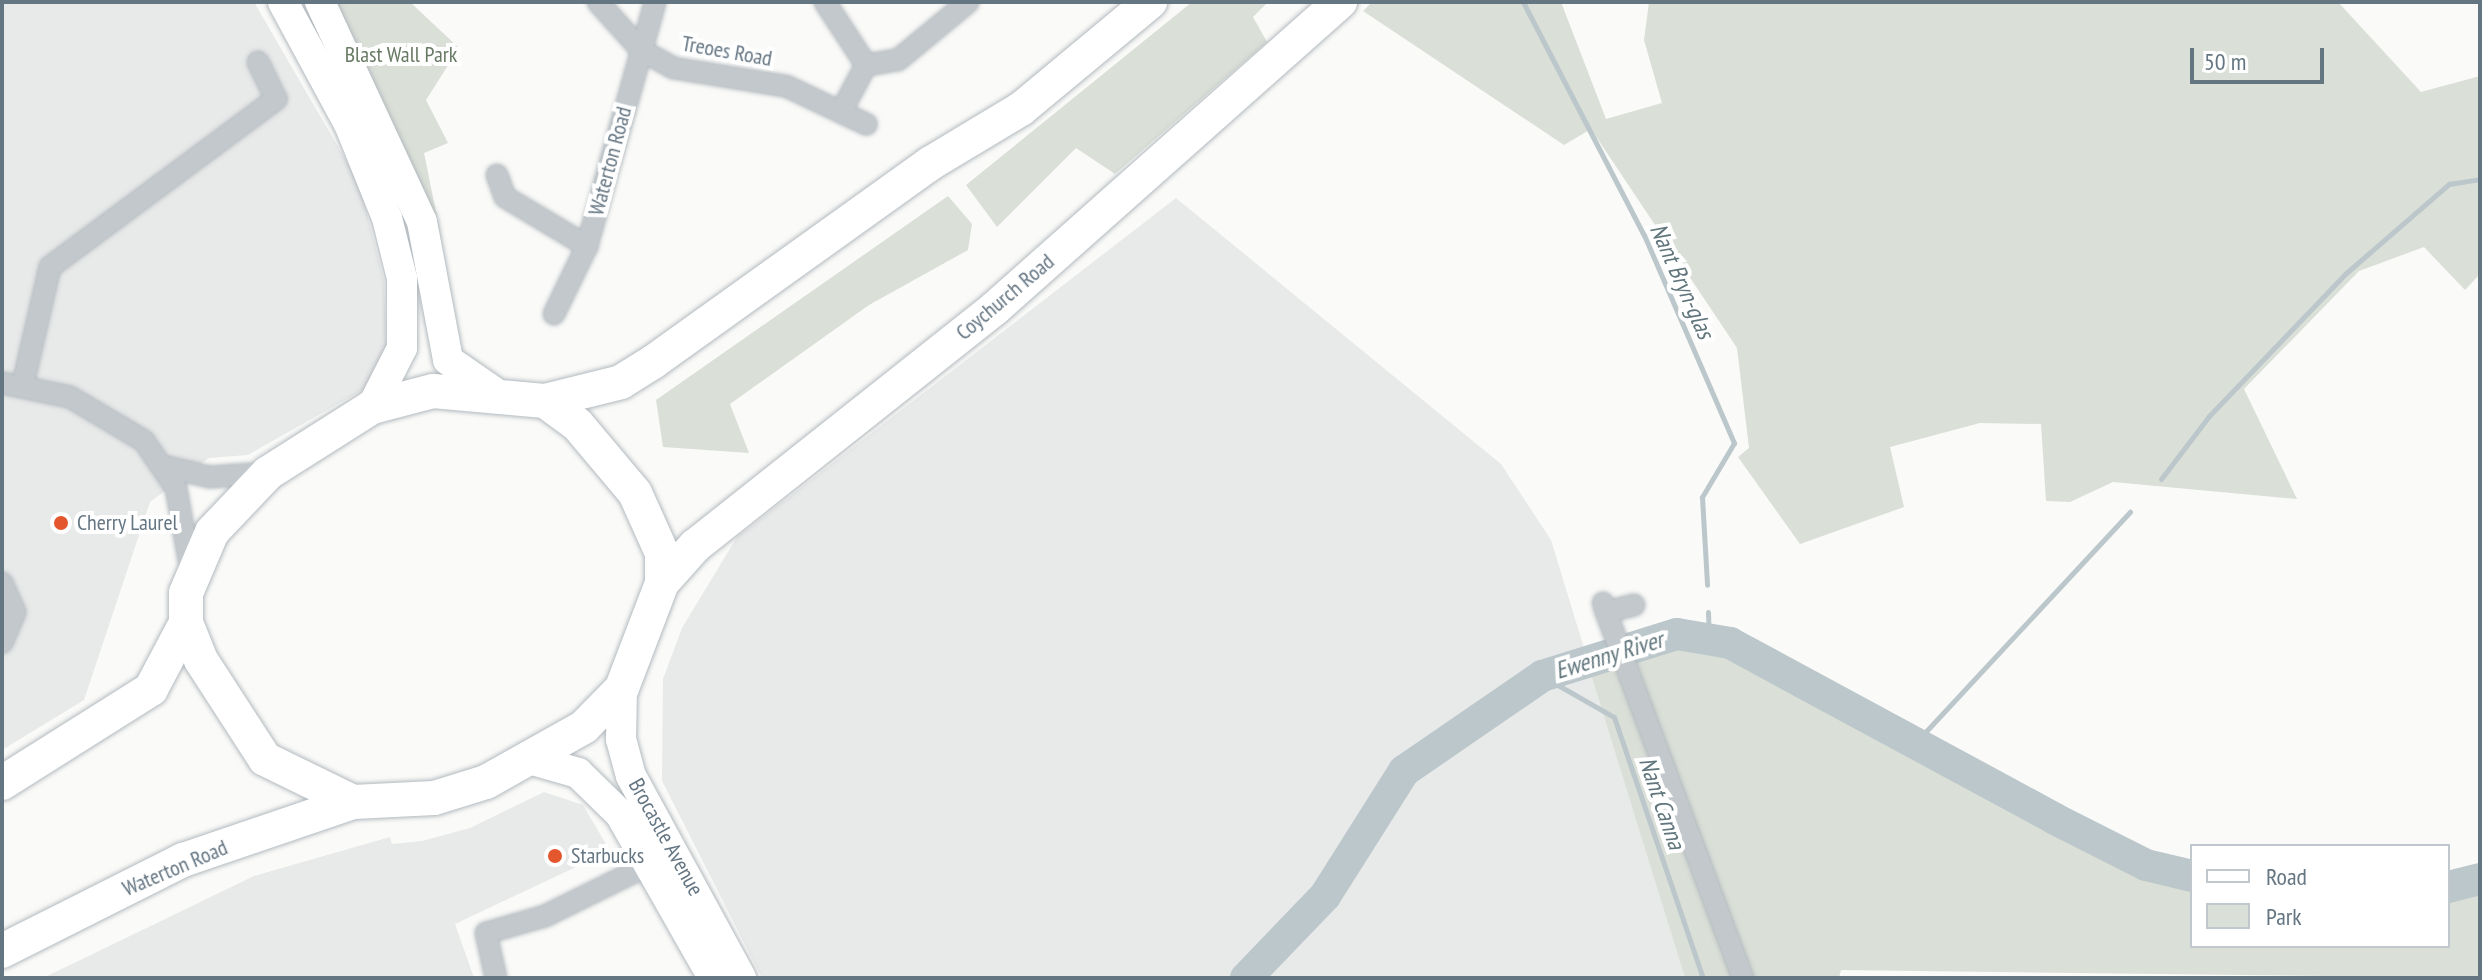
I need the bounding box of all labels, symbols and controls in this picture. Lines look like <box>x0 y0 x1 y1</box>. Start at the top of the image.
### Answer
street label: Treoes Road <box>680 30 774 72</box>
scale bar <box>2194 32 2328 82</box>
park label: Blast Wall Park <box>345 42 457 68</box>
text: 50 m <box>2204 46 2246 77</box>
street label: Waterton Road <box>583 104 637 218</box>
water label: Nant Bryn-glas <box>1644 219 1720 343</box>
street label: Coychurch Road <box>951 248 1059 346</box>
place label: Cherry Laurel <box>77 510 178 536</box>
marker: Cherry Laurel <box>52 514 70 532</box>
water label: Ewenny River <box>1551 625 1667 685</box>
water label: Nant Canna <box>1633 753 1691 853</box>
street label: Brocastle Avenue <box>623 774 709 900</box>
street label: Waterton Road <box>118 834 232 902</box>
place label: Starbucks <box>571 843 644 869</box>
legend <box>2190 844 2450 948</box>
marker: Starbucks <box>546 847 564 865</box>
text: Road <box>2266 861 2307 892</box>
text: Park <box>2266 901 2302 932</box>

